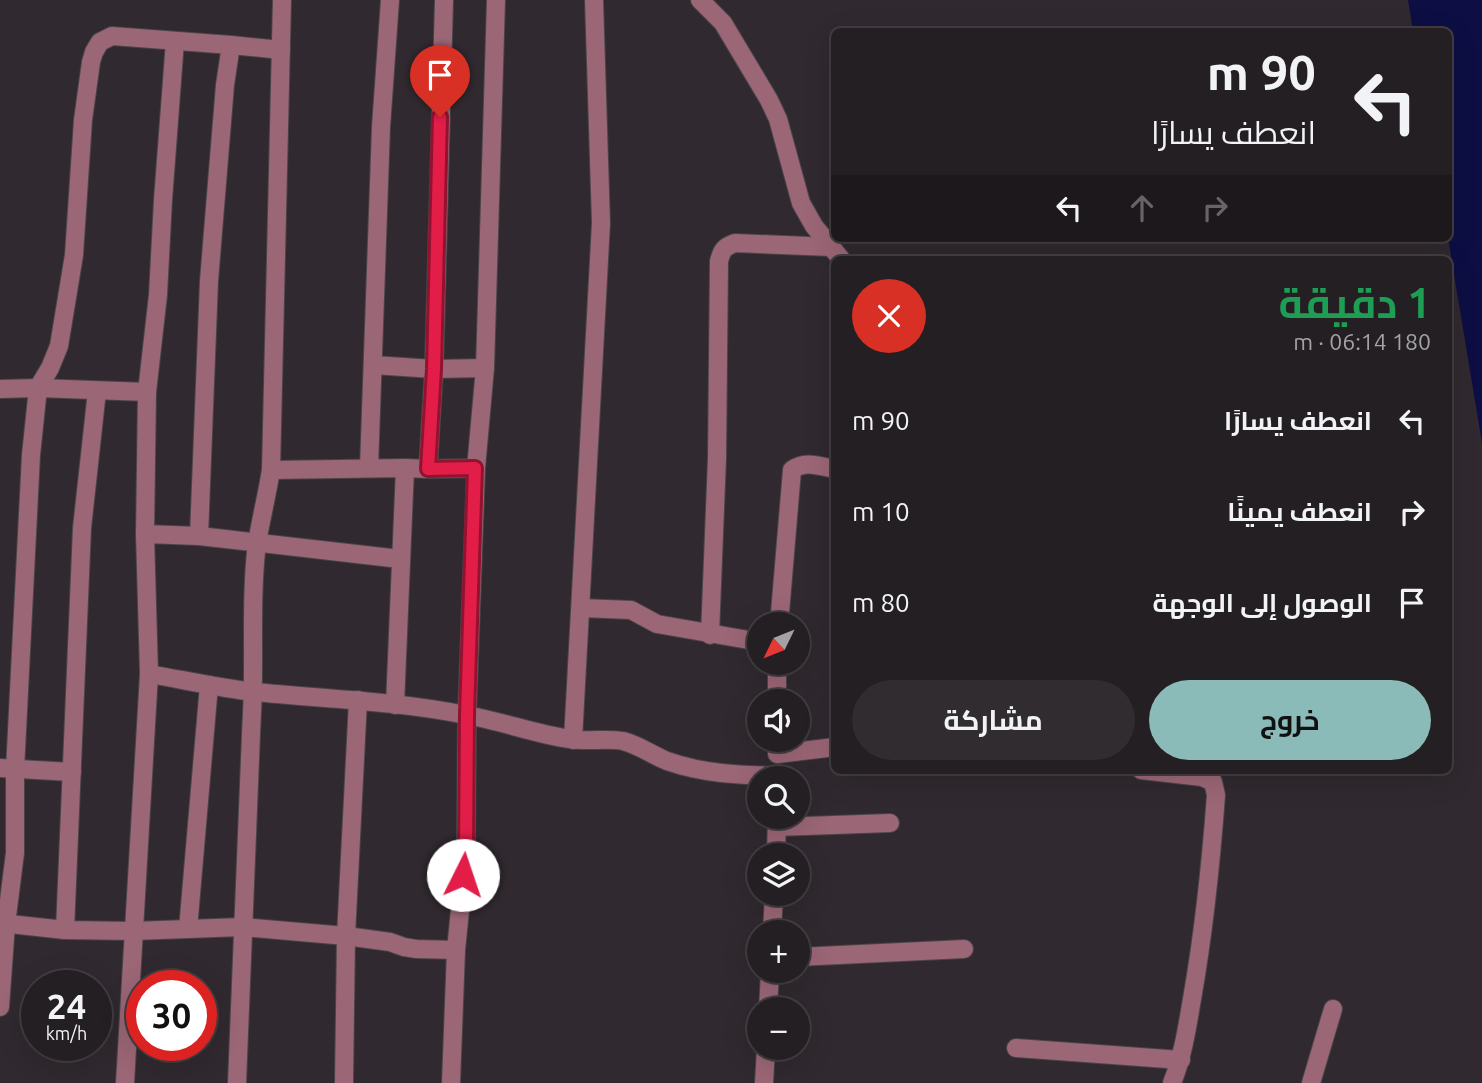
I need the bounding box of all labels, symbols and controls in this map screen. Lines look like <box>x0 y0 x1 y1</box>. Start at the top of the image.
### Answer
text: 90 m <box>1207 44 1316 99</box>
pin <box>410 45 470 117</box>
icon: arrive <box>421 56 459 94</box>
icon: left <box>1340 56 1431 147</box>
text: انعطف يسارًا <box>1151 114 1316 150</box>
icon: left <box>1050 189 1088 227</box>
icon: ahead <box>1123 189 1161 227</box>
icon: right <box>1196 189 1234 227</box>
button: close <box>852 279 926 353</box>
text: 1 دقيقة <box>1279 279 1431 326</box>
text: 180 m · 06:14 <box>1293 329 1431 354</box>
icon: left <box>1393 402 1431 440</box>
text: 90 m <box>852 406 910 435</box>
text: انعطف يسارًا <box>1224 406 1372 435</box>
icon: right <box>1393 493 1431 531</box>
text: 10 m <box>852 497 910 526</box>
text: انعطف يمينًا <box>1227 497 1372 526</box>
icon: arrive <box>1393 584 1431 622</box>
text: 80 m <box>852 588 910 617</box>
text: الوصول إلى الوجهة <box>1153 588 1372 617</box>
north arrow <box>747 612 810 676</box>
map controls <box>747 612 810 1060</box>
button: مشاركة <box>852 680 1135 760</box>
button: خروج <box>1149 680 1431 760</box>
button: sound <box>747 689 810 752</box>
button: search <box>747 766 810 829</box>
position arrow <box>426 838 500 912</box>
button: layers <box>747 843 810 906</box>
button: + <box>747 920 810 983</box>
speed limit sign: 30 <box>126 970 217 1061</box>
text: 24 <box>47 986 86 1026</box>
button: − <box>747 997 810 1060</box>
text: km/h <box>46 1023 87 1043</box>

